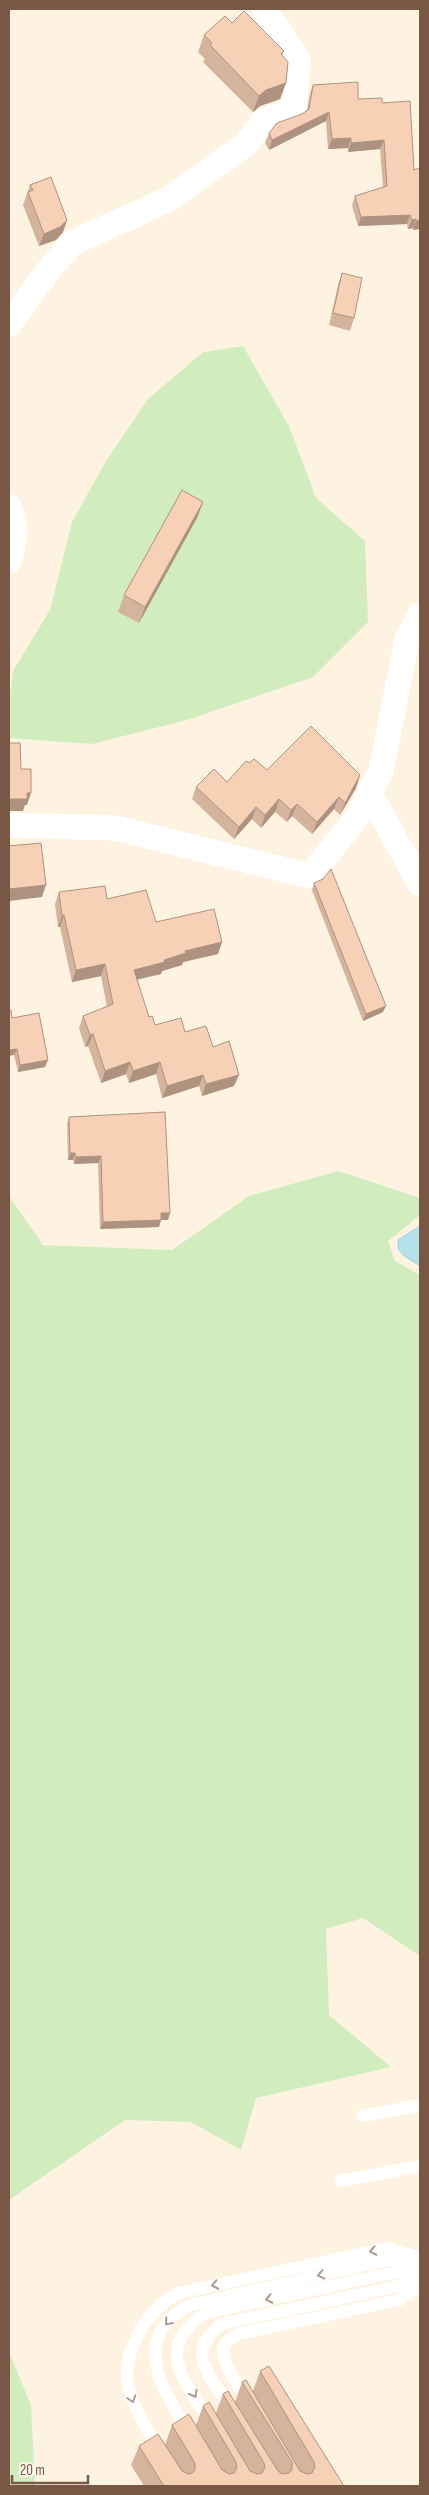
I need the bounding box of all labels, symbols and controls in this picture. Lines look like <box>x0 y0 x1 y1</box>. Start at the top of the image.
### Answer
one-way arrow <box>369 2245 378 2256</box>
one-way arrow <box>316 2269 325 2280</box>
one-way arrow <box>210 2280 219 2290</box>
one-way arrow <box>265 2294 274 2304</box>
one-way arrow <box>165 2317 174 2326</box>
one-way arrow <box>187 2388 197 2397</box>
one-way arrow <box>126 2394 136 2403</box>
scale bar <box>12 2452 89 2484</box>
text: 20 m <box>20 2461 45 2480</box>

